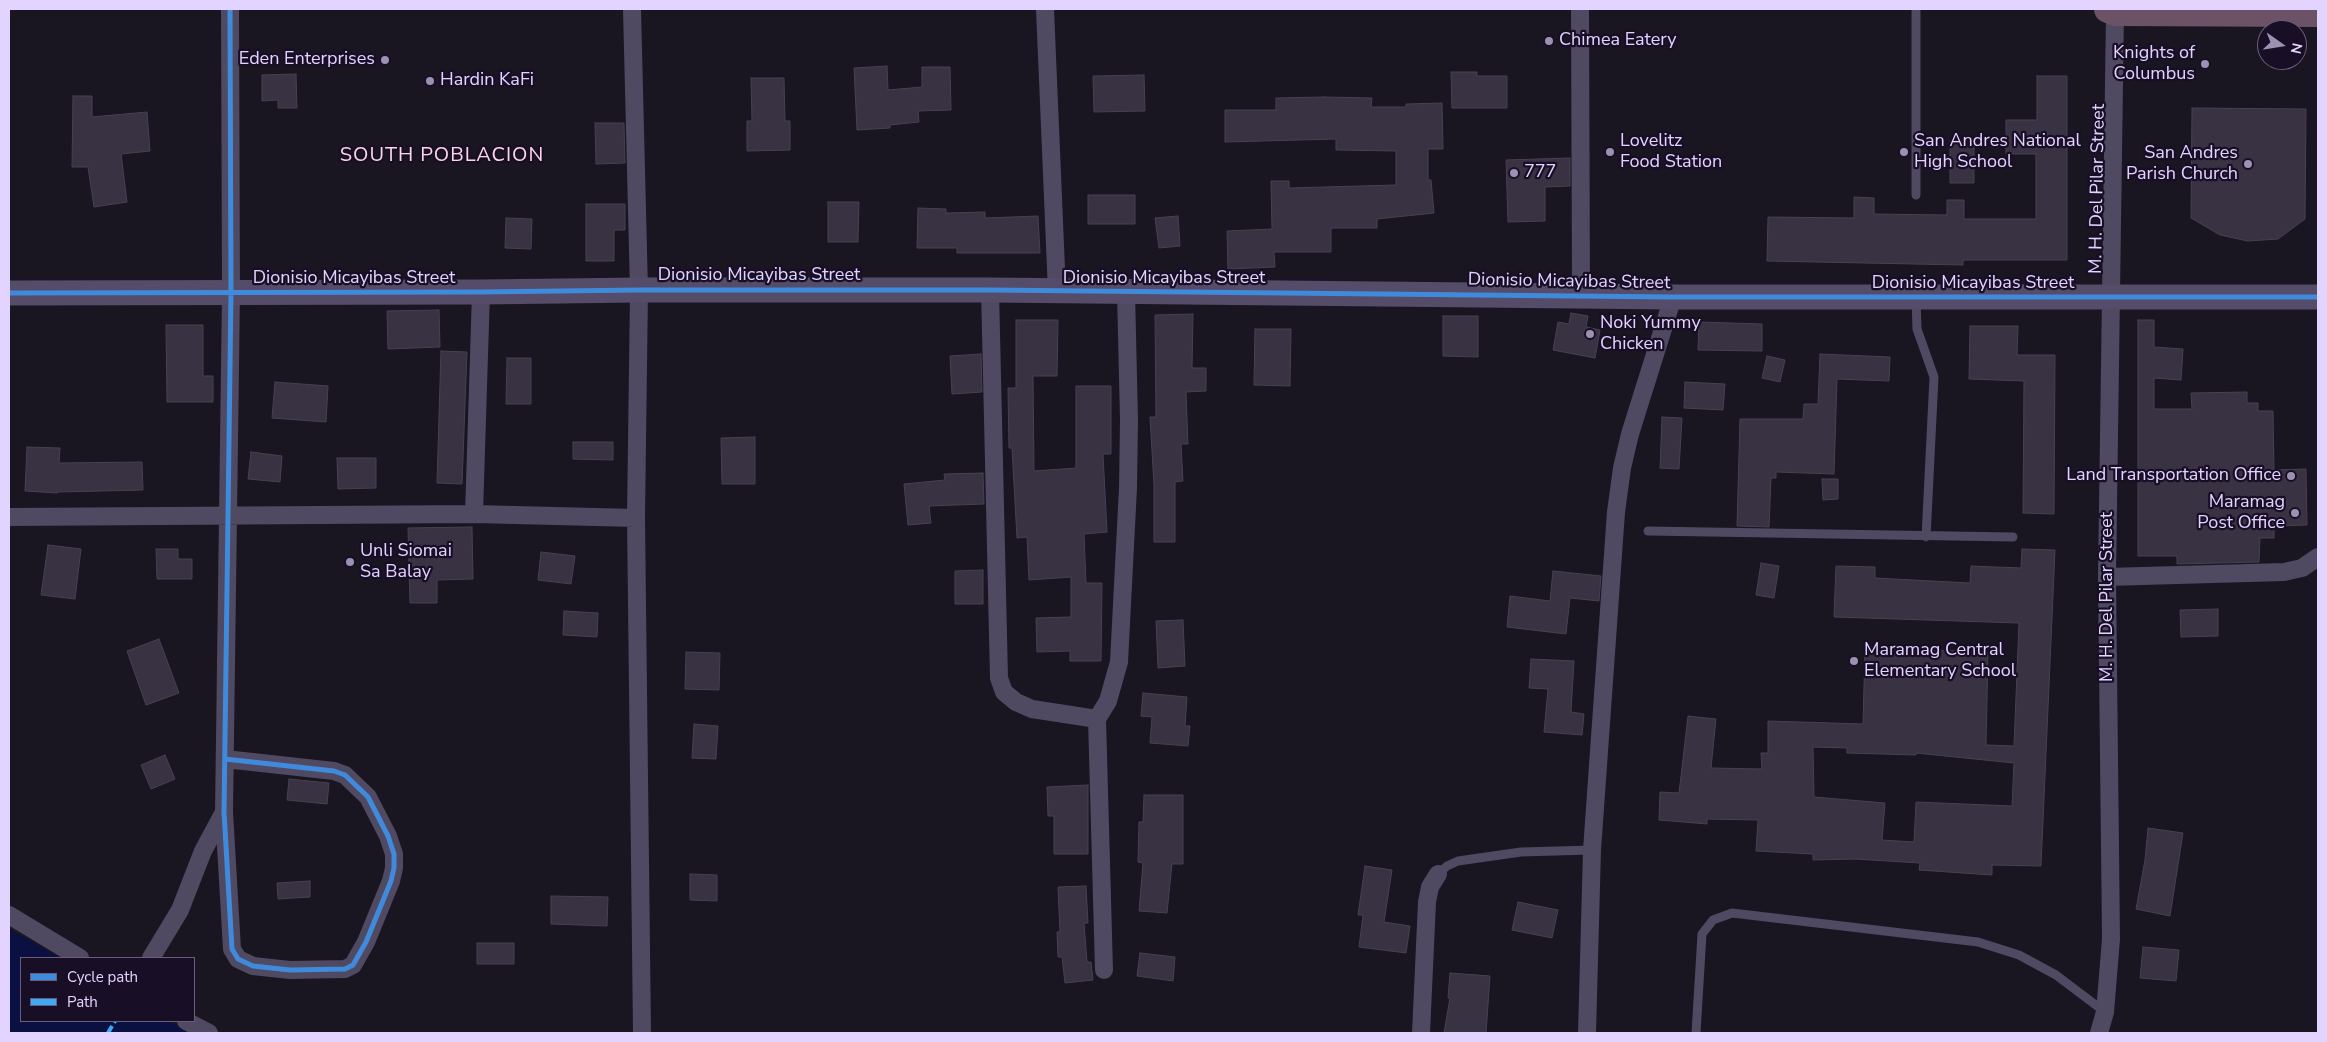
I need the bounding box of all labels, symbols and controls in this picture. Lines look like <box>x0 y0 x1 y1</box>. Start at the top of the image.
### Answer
north arrow <box>2257 20 2307 70</box>
place label: Chimea Eatery <box>1559 30 1677 52</box>
marker: Chimea Eatery <box>1543 35 1555 47</box>
text: N <box>2286 41 2307 55</box>
place label: Knights of Columbus <box>2113 43 2195 86</box>
place label: Eden Enterprises <box>239 49 375 71</box>
marker: Eden Enterprises <box>379 54 391 66</box>
marker: Knights of Columbus <box>2199 58 2211 70</box>
place label: Hardin KaFi <box>440 70 534 92</box>
marker: Hardin KaFi <box>424 75 436 87</box>
street label: M. H. Del Pilar Street <box>2086 104 2110 274</box>
place label: Lovelitz Food Station <box>1620 131 1722 173</box>
place label: San Andres National High School <box>1914 131 2081 173</box>
place label: San Andres Parish Church <box>2126 143 2238 186</box>
district label: SOUTH POBLACION <box>338 144 546 168</box>
marker: Lovelitz Food Station <box>1604 146 1616 158</box>
marker: San Andres National High School <box>1898 146 1910 158</box>
marker: San Andres Parish Church <box>2242 158 2254 170</box>
place label: 777 <box>1524 162 1556 184</box>
marker: 777 <box>1508 167 1520 179</box>
street label: Dionisio Micayibas Street <box>658 265 860 287</box>
street label: Dionisio Micayibas Street <box>253 268 455 290</box>
street label: Dionisio Micayibas Street <box>1063 268 1265 290</box>
street label: Dionisio Micayibas Street <box>1468 269 1670 295</box>
street label: Dionisio Micayibas Street <box>1872 273 2074 295</box>
place label: Noki Yummy Chicken <box>1600 313 1701 356</box>
marker: Noki Yummy Chicken <box>1584 328 1596 340</box>
place label: Land Transportation Office <box>2066 465 2281 487</box>
marker: Land Transportation Office <box>2285 470 2297 482</box>
place label: Maramag Post Office <box>2197 492 2285 534</box>
marker: Maramag Post Office <box>2289 507 2301 519</box>
street label: M. H. Del Pilar Street <box>2097 512 2119 682</box>
place label: Unli Siomai Sa Balay <box>360 541 452 584</box>
marker: Unli Siomai Sa Balay <box>344 556 356 568</box>
place label: Maramag Central Elementary School <box>1864 640 2016 682</box>
marker: Maramag Central Elementary School <box>1848 655 1860 667</box>
legend <box>20 957 195 1022</box>
text: Cycle path <box>67 967 138 987</box>
text: Path <box>67 992 98 1012</box>

